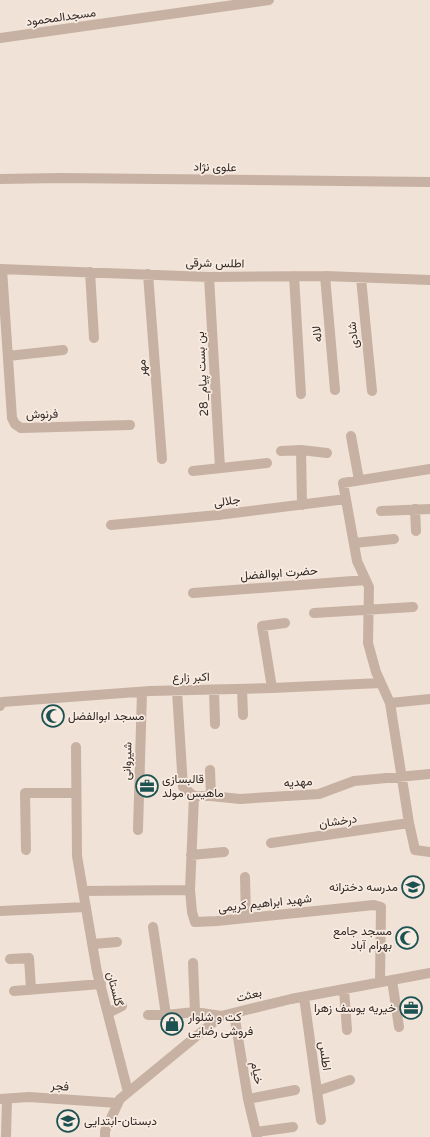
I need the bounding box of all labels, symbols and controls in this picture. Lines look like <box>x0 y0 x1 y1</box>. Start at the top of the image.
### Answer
street label: مسجدالمحمود <box>25 5 97 30</box>
street label: علوی نژاد <box>193 160 237 175</box>
street label: اطلس شرقی <box>185 255 245 272</box>
street label: شادی <box>345 321 362 349</box>
street label: لاله <box>309 325 325 343</box>
street label: بن بست پیام_28 <box>193 331 212 417</box>
street label: مهر <box>134 359 151 378</box>
street label: فرنوش <box>26 407 58 422</box>
street label: جلالی <box>213 492 241 511</box>
street label: حضرت ابوالفضل <box>240 563 318 584</box>
street label: اکبر زارع <box>172 670 210 686</box>
mosque icon: مسجد ابوالفضل <box>40 703 66 729</box>
place label: مسجد ابوالفضل <box>68 709 144 724</box>
street label: شیروانی <box>119 742 136 780</box>
place label: قالبسازی ماهیس مولد <box>162 772 224 801</box>
office icon: قالبسازی ماهیس مولد <box>134 773 160 799</box>
street label: مهدیه <box>283 774 313 791</box>
street label: درخشان <box>318 811 358 832</box>
school or university icon: مدرسه دخترانه <box>400 874 426 900</box>
place label: مدرسه دخترانه <box>329 880 398 895</box>
street label: شهید ابراهیم کریمی <box>217 891 313 916</box>
place label: مسجد جامع بهرام آباد <box>333 924 392 953</box>
mosque icon: مسجد جامع بهرام آباد <box>394 925 420 951</box>
street label: گلستان <box>104 970 126 1008</box>
street label: بعثت <box>235 985 263 1005</box>
office icon: خیریه یوسف زهرا <box>398 995 424 1021</box>
place label: خیریه یوسف زهرا <box>314 1001 396 1016</box>
place label: کت و شلوار فروشی رضایی <box>187 1010 253 1039</box>
shop icon: کت و شلوار فروشی رضایی <box>159 1011 185 1037</box>
street label: اطلس <box>315 1041 334 1072</box>
street label: خیام <box>247 1061 266 1086</box>
street label: فجر <box>49 1078 70 1095</box>
school or university icon: دبستان-ابتدایی <box>55 1108 81 1134</box>
place label: دبستان-ابتدایی <box>84 1114 157 1129</box>

